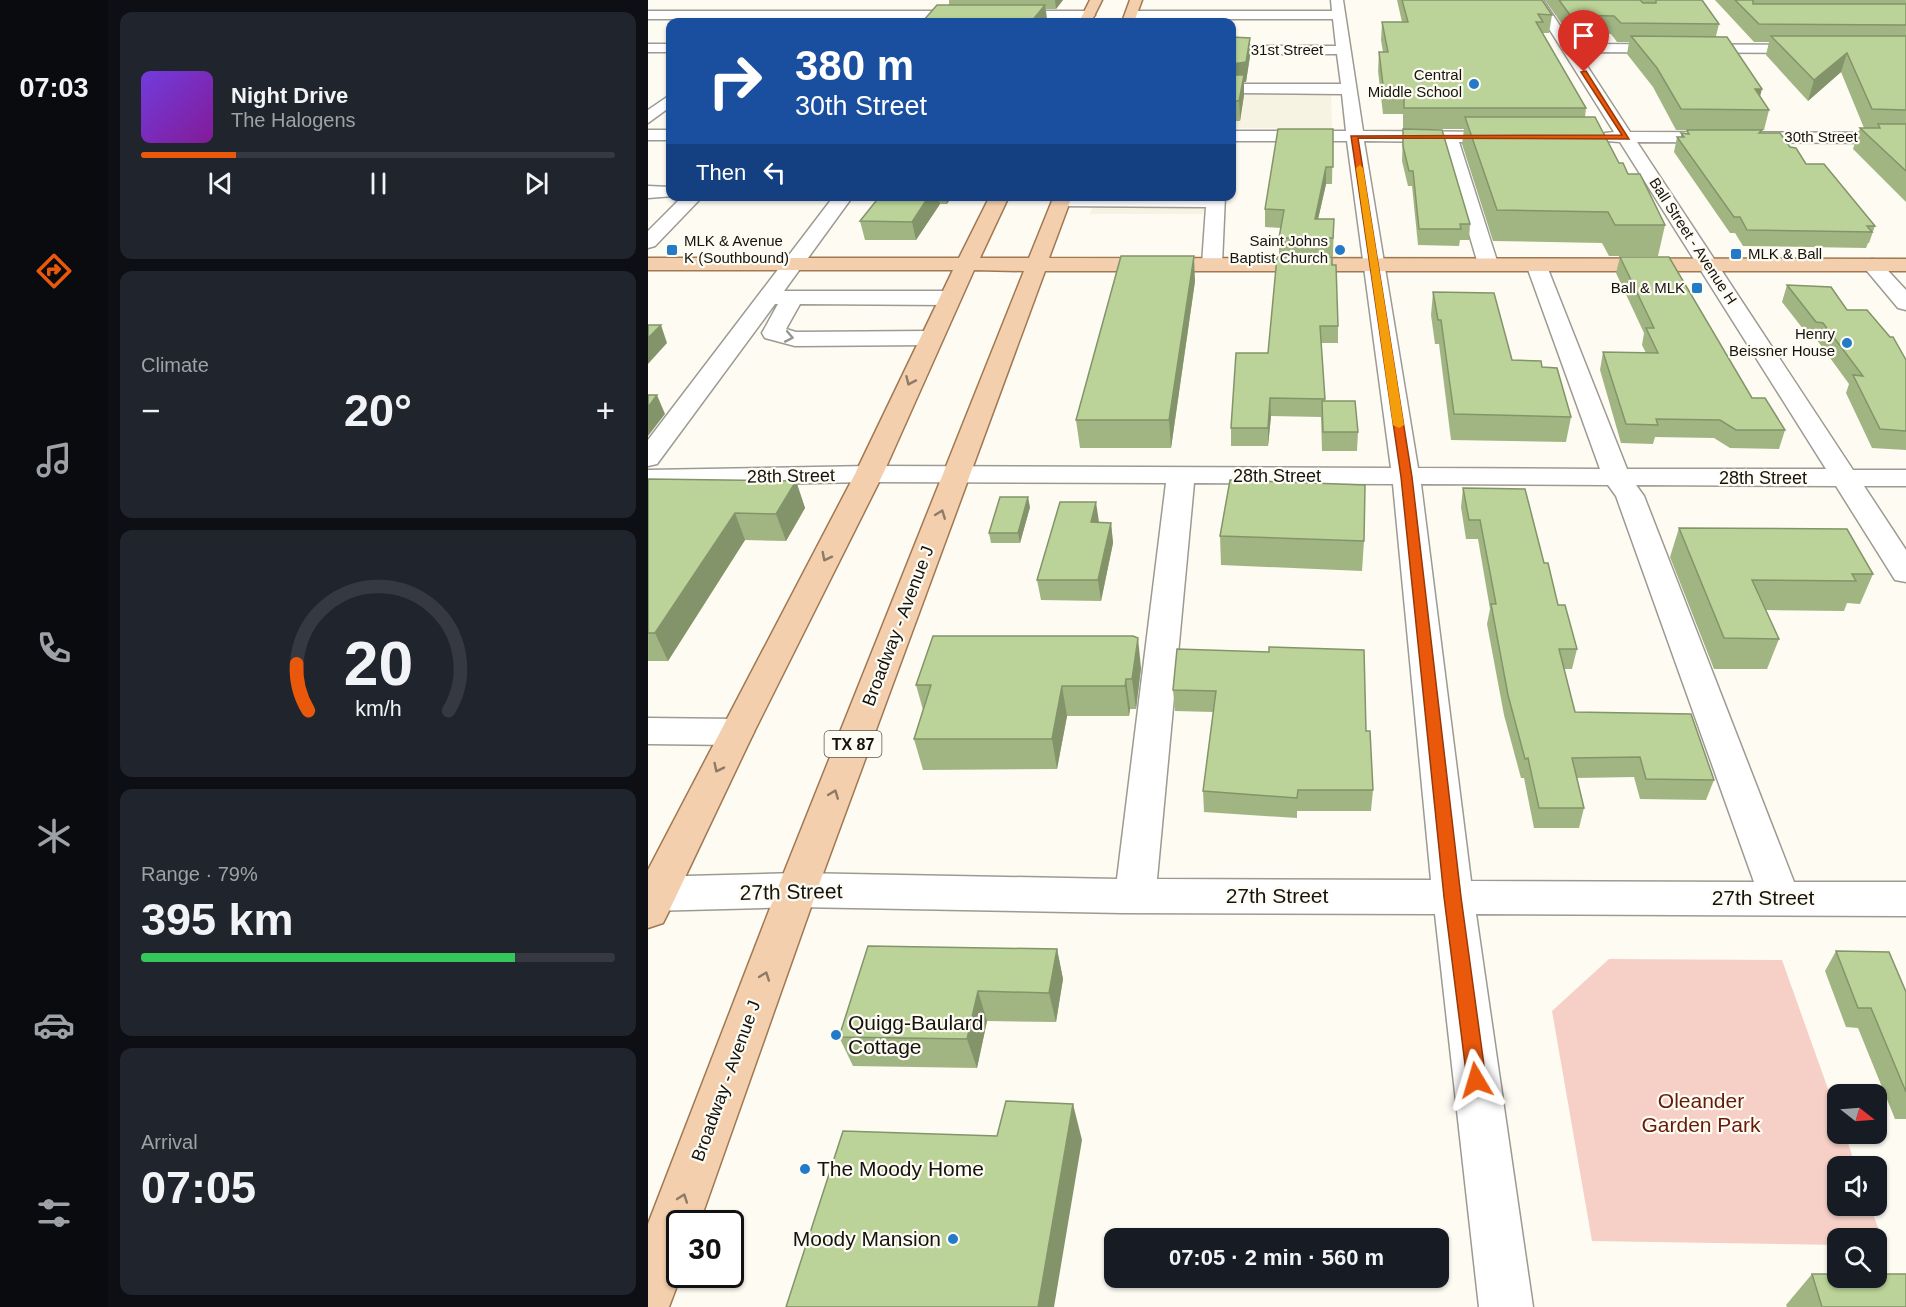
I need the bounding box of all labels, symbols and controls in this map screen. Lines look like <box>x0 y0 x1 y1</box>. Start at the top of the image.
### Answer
pin <box>1558 10 1609 72</box>
icon: arrive <box>1567 19 1600 52</box>
street label: 31st Street <box>1251 41 1324 58</box>
icon: right <box>696 42 774 120</box>
text: 380 m <box>795 42 914 89</box>
place label: Central Middle School <box>1368 66 1462 100</box>
text: 07:03 <box>19 73 89 103</box>
marker: Central Middle School <box>1467 77 1481 91</box>
text: Night Drive <box>231 83 348 108</box>
text: 30th Street <box>795 91 927 121</box>
text: The Halogens <box>231 109 356 131</box>
street label: 30th Street <box>1784 128 1859 145</box>
icon: left <box>758 156 791 189</box>
text: Then <box>696 160 746 185</box>
icon: previous <box>204 167 237 200</box>
icon: pause <box>362 167 395 200</box>
icon: next <box>520 167 553 200</box>
street label: Ball Street - Avenue H <box>1646 174 1741 307</box>
place label: MLK & Avenue K (Southbound) <box>684 232 789 266</box>
place label: Saint Johns Baptist Church <box>1230 232 1328 266</box>
marker: MLK & Avenue K (Southbound) <box>665 243 679 257</box>
marker: Saint Johns Baptist Church <box>1333 243 1347 257</box>
place label: MLK & Ball <box>1748 245 1822 262</box>
marker: MLK & Ball <box>1729 247 1743 261</box>
icon: directions <box>33 250 75 292</box>
place label: Ball & MLK <box>1611 279 1685 296</box>
marker: Ball & MLK <box>1690 281 1704 295</box>
place label: Henry Beissner House <box>1729 325 1835 359</box>
one-way arrow <box>784 330 794 343</box>
marker: Henry Beissner House <box>1840 336 1854 350</box>
text: Climate <box>141 354 209 376</box>
one-way arrow <box>906 375 918 386</box>
text: 20° <box>344 385 412 436</box>
text: − <box>141 392 160 429</box>
text: + <box>596 392 615 429</box>
icon: music <box>33 439 75 481</box>
street label: 28th Street <box>747 465 835 487</box>
street label: 28th Street <box>1233 466 1321 486</box>
street label: 28th Street <box>1719 468 1807 488</box>
one-way arrow <box>934 509 946 520</box>
street label: Broadway - Avenue J <box>858 543 938 709</box>
one-way arrow <box>822 551 833 562</box>
icon: phone <box>33 627 75 669</box>
text: 20 <box>343 629 413 698</box>
text: km/h <box>355 697 401 721</box>
road number: TX 87 <box>824 731 882 757</box>
one-way arrow <box>714 762 725 773</box>
one-way arrow <box>826 789 839 799</box>
icon: climate <box>33 815 75 857</box>
text: Range · 79% <box>141 863 258 885</box>
street label: 27th Street <box>739 879 843 904</box>
street label: 27th Street <box>1226 884 1329 907</box>
street label: 27th Street <box>1712 886 1815 909</box>
text: 395 km <box>141 894 294 945</box>
one-way arrow <box>757 971 770 982</box>
street label: Broadway - Avenue J <box>688 998 764 1164</box>
icon: car <box>33 1004 75 1046</box>
place label: Quigg-Baulard Cottage <box>848 1011 983 1058</box>
marker: Quigg-Baulard Cottage <box>829 1028 843 1042</box>
position arrow <box>1444 1048 1508 1112</box>
north arrow <box>1827 1084 1887 1144</box>
map controls <box>1827 1084 1887 1288</box>
park label: Oleander Garden Park <box>1641 1089 1761 1136</box>
text: Arrival <box>141 1131 198 1153</box>
button: sound <box>1827 1156 1887 1216</box>
place label: The Moody Home <box>817 1157 984 1180</box>
text: 07:05 <box>141 1162 256 1213</box>
marker: The Moody Home <box>798 1162 812 1176</box>
icon: filters <box>33 1192 75 1234</box>
one-way arrow <box>675 1194 688 1204</box>
speed limit sign: 30 <box>666 1210 744 1288</box>
place label: Moody Mansion <box>793 1227 941 1250</box>
button: search <box>1827 1228 1887 1288</box>
marker: Moody Mansion <box>946 1232 960 1246</box>
text: 07:05 · 2 min · 560 m <box>1169 1245 1384 1270</box>

